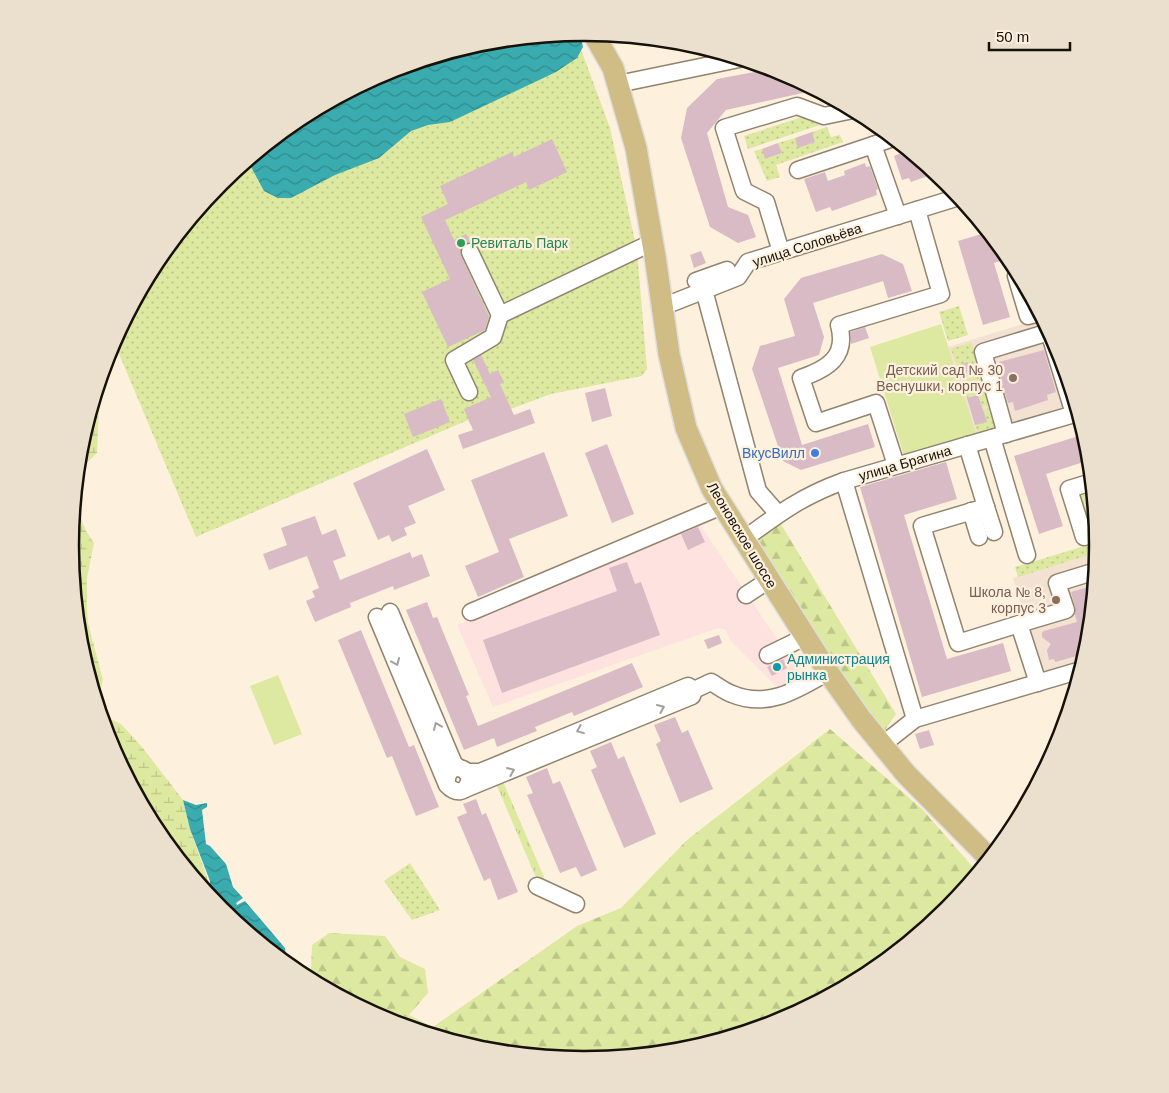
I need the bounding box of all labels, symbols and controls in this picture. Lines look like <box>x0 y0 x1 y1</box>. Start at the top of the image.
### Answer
scale bar <box>989 20 1070 52</box>
text: 50 m <box>996 28 1029 45</box>
street label: улица Соловьёва <box>750 220 864 270</box>
place label: Ревиталь Парк <box>471 235 569 251</box>
marker: Ревиталь Парк <box>455 237 467 249</box>
place label: Детский сад № 30 Веснушки, корпус 1 <box>876 362 1003 394</box>
marker: Детский сад № 30 Веснушки, корпус 1 <box>1007 372 1019 384</box>
street label: улица Брагина <box>857 442 953 484</box>
place label: ВкусВилл <box>742 445 805 461</box>
marker: ВкусВилл <box>809 447 821 459</box>
street label: Леоновское шоссе <box>704 479 780 591</box>
place label: Школа № 8, корпус 3 <box>969 584 1046 616</box>
marker: Школа № 8, корпус 3 <box>1050 594 1062 606</box>
place label: Администрация рынка <box>787 651 890 683</box>
one-way arrow <box>390 657 400 666</box>
marker: Администрация рынка <box>771 661 783 673</box>
one-way arrow <box>656 704 665 715</box>
one-way arrow <box>433 722 444 731</box>
one-way arrow <box>577 725 585 735</box>
one-way arrow <box>506 766 515 777</box>

